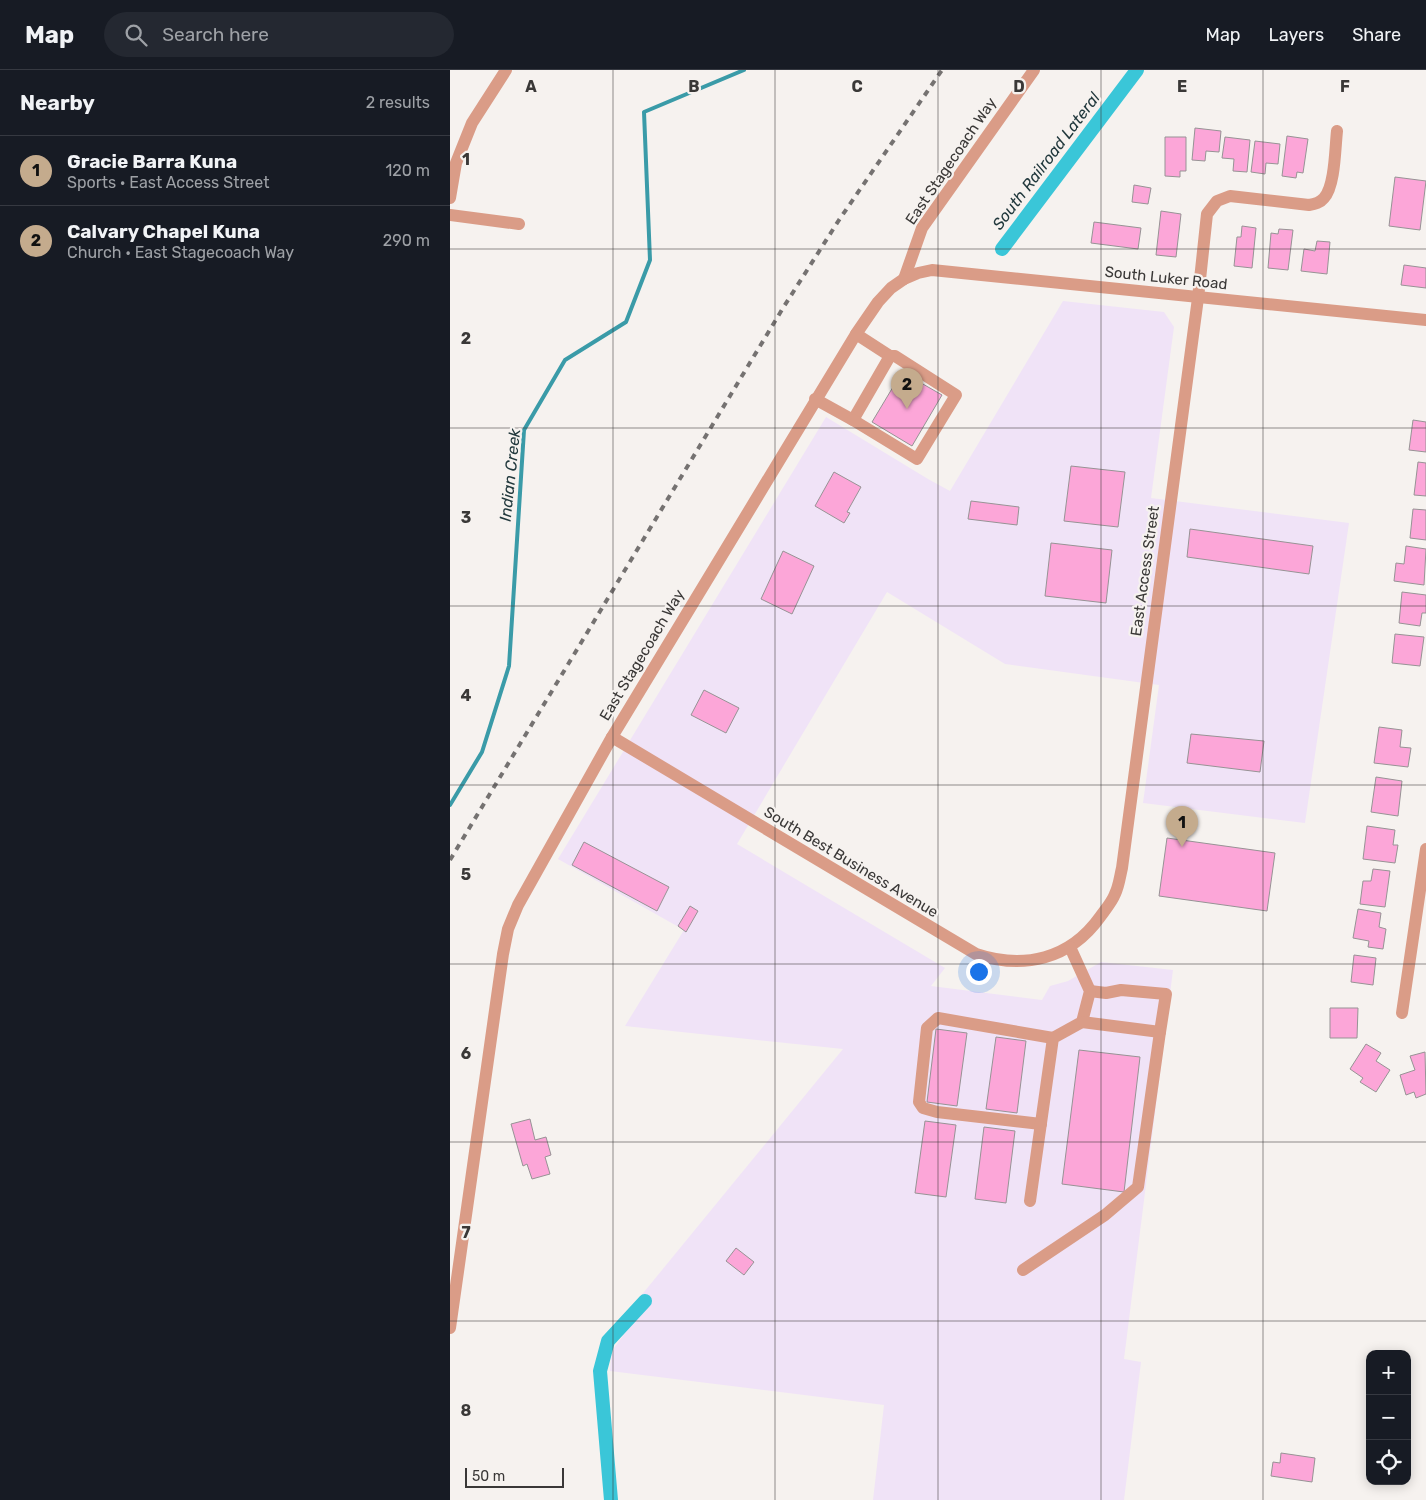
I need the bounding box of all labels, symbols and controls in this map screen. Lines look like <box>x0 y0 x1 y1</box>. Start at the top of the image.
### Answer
search box <box>104 12 454 57</box>
text: Map <box>25 21 74 49</box>
icon: search <box>122 21 150 49</box>
text: Search here <box>162 23 269 46</box>
text: Map <box>1206 24 1241 46</box>
text: Layers <box>1269 24 1324 46</box>
text: Share <box>1352 24 1401 46</box>
text: A <box>525 77 537 96</box>
text: B <box>688 77 700 96</box>
text: C <box>851 77 863 96</box>
text: D <box>1013 77 1025 96</box>
text: E <box>1177 77 1187 96</box>
text: F <box>1340 77 1350 96</box>
water label: South Railroad Lateral <box>988 88 1104 233</box>
text: Nearby <box>20 90 95 115</box>
text: 2 results <box>366 93 430 112</box>
street label: East Stagecoach Way <box>902 94 1000 228</box>
text: Gracie Barra Kuna <box>67 150 237 173</box>
text: 1 <box>462 150 470 169</box>
text: 1 <box>32 161 40 180</box>
text: 120 m <box>385 161 430 180</box>
text: Sports · East Access Street <box>67 173 269 192</box>
text: Calvary Chapel Kuna <box>67 220 260 243</box>
text: 2 <box>31 231 41 250</box>
text: 290 m <box>383 231 430 250</box>
text: Church · East Stagecoach Way <box>67 243 294 262</box>
street label: South Luker Road <box>1104 263 1228 293</box>
text: 2 <box>461 329 471 348</box>
pin: 2 <box>891 368 923 409</box>
water label: Indian Creek <box>496 427 524 522</box>
street label: East Access Street <box>1127 505 1163 637</box>
text: 3 <box>461 508 471 527</box>
street label: East Stagecoach Way <box>596 586 688 724</box>
text: 4 <box>461 686 472 705</box>
street label: South Best Business Avenue <box>761 803 941 921</box>
pin: 1 <box>1166 806 1198 847</box>
text: 5 <box>461 865 471 884</box>
your location <box>966 959 992 985</box>
text: 6 <box>461 1044 471 1063</box>
text: 7 <box>461 1223 471 1242</box>
map controls <box>1366 1350 1411 1485</box>
button: + <box>1366 1350 1411 1395</box>
button: − <box>1366 1395 1411 1440</box>
text: 8 <box>461 1401 472 1420</box>
button: locate <box>1366 1440 1411 1485</box>
scale bar <box>465 1465 564 1488</box>
text: 50 m <box>472 1468 505 1485</box>

